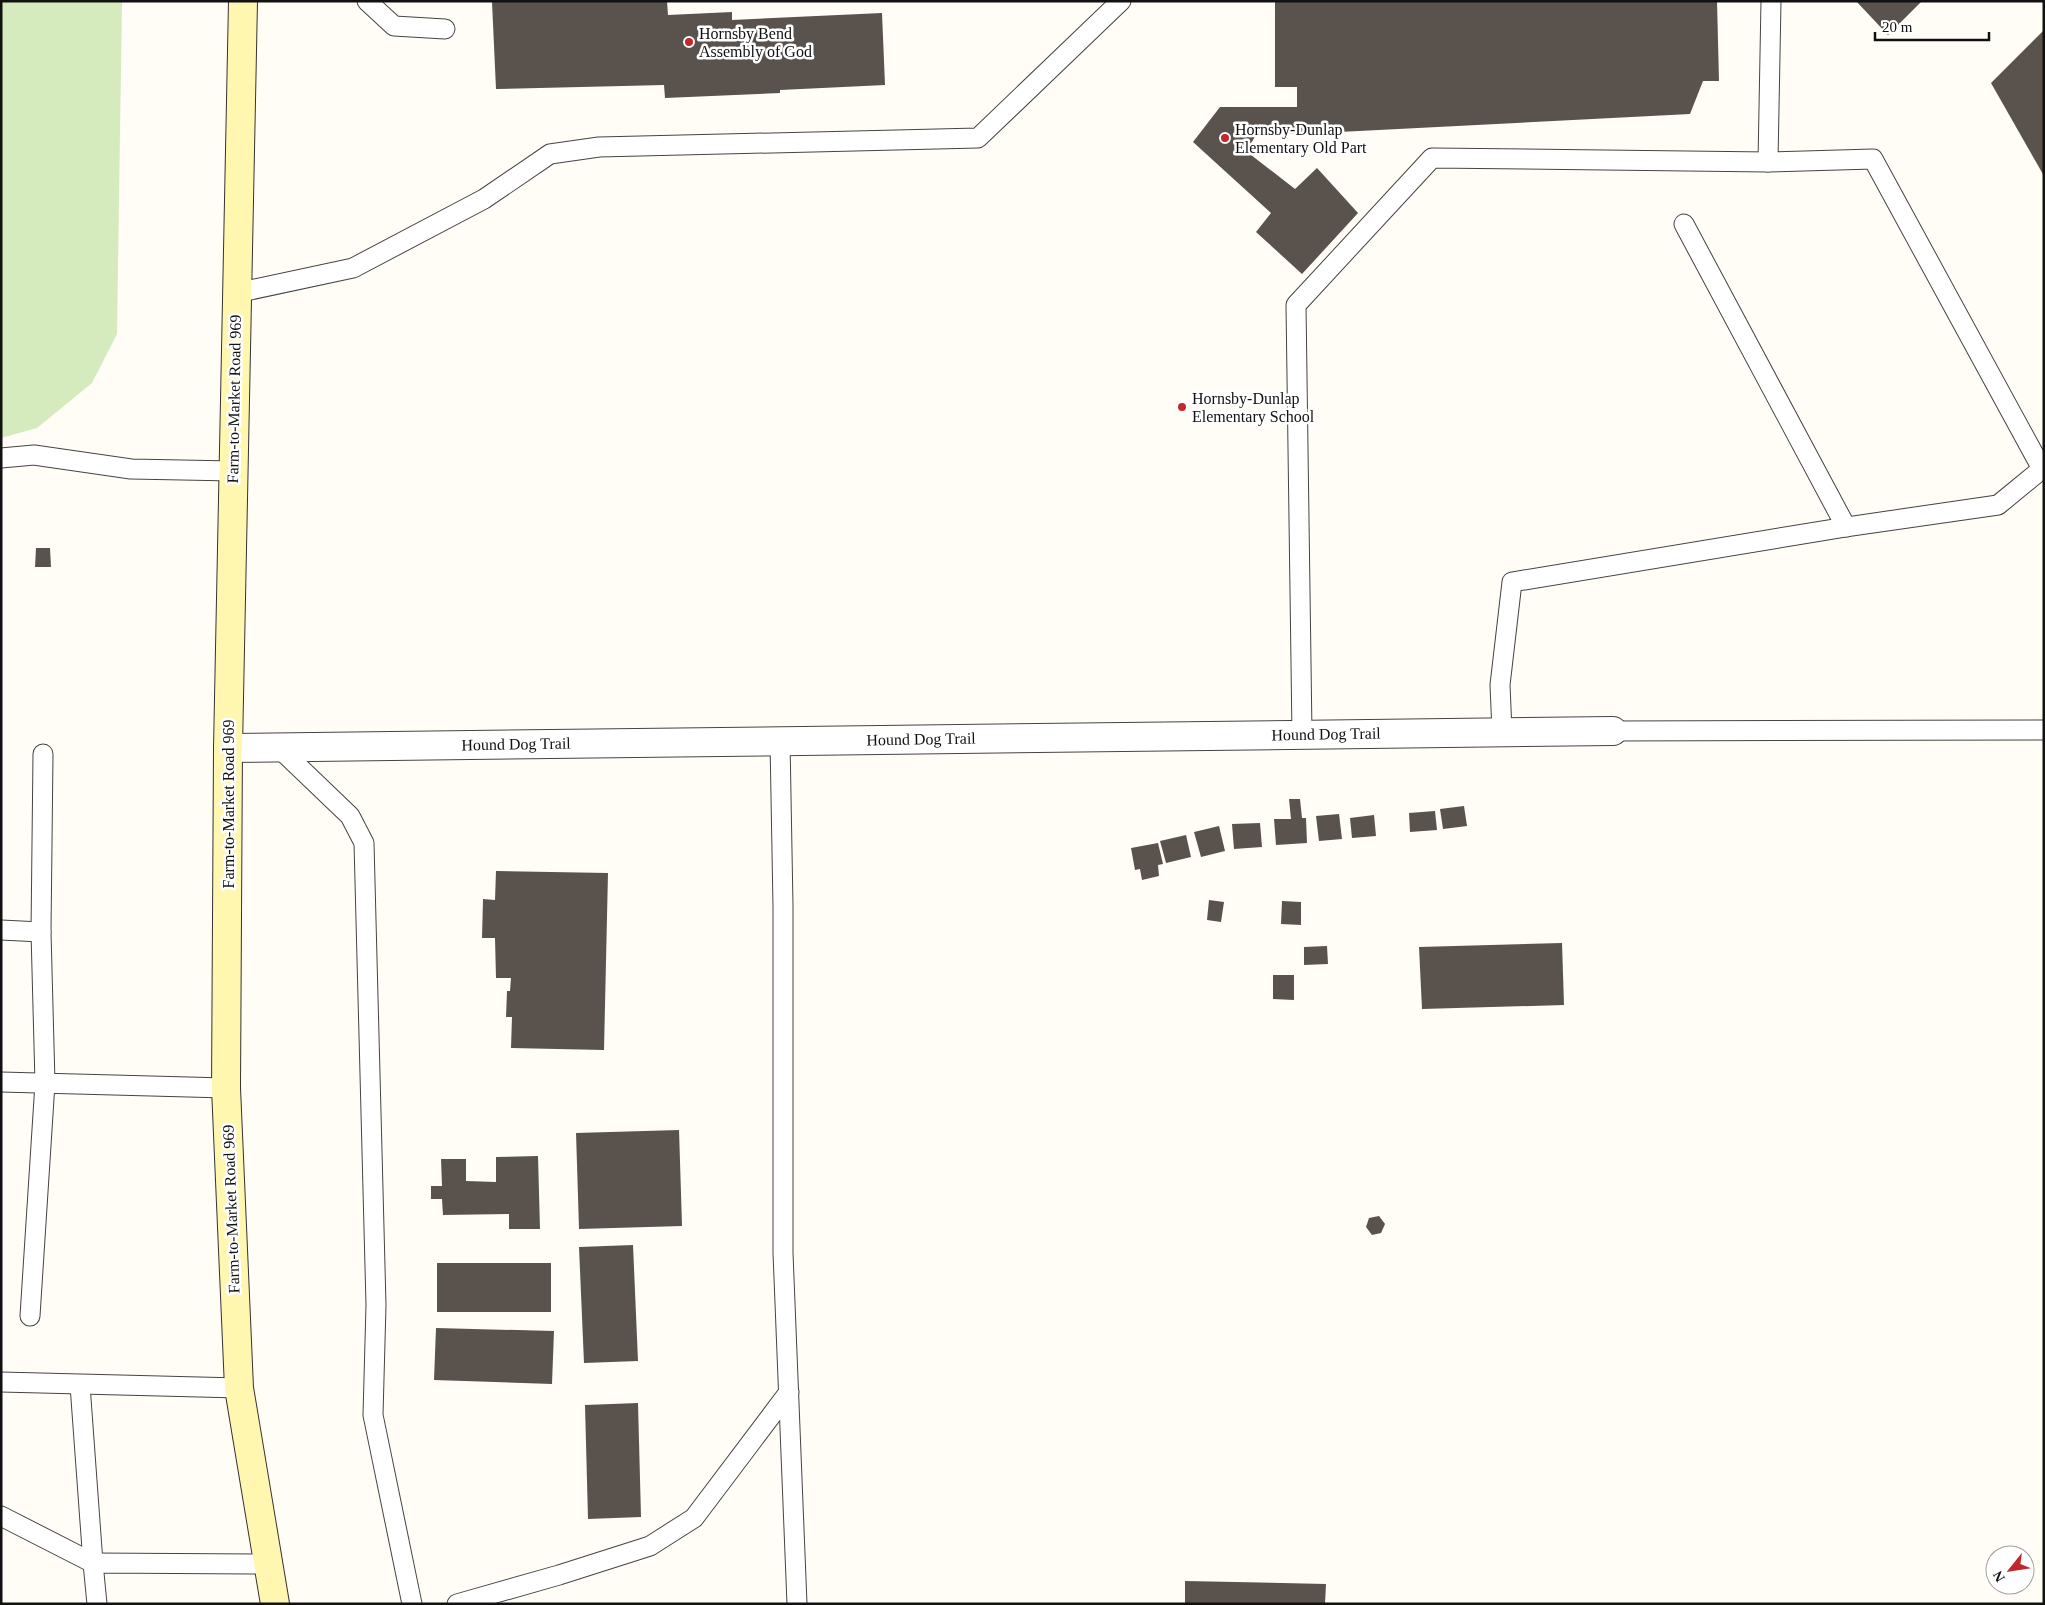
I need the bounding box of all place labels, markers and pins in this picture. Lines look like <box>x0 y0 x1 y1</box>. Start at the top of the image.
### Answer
place label: Hornsby Bend Assembly of God <box>699 25 812 61</box>
marker: Hornsby Bend Assembly of God <box>683 36 695 48</box>
place label: Hornsby-Dunlap Elementary Old Part <box>1235 121 1367 157</box>
marker: Hornsby-Dunlap Elementary Old Part <box>1219 132 1231 144</box>
place label: Hornsby-Dunlap Elementary School <box>1192 390 1315 426</box>
marker: Hornsby-Dunlap Elementary School <box>1176 401 1188 413</box>

